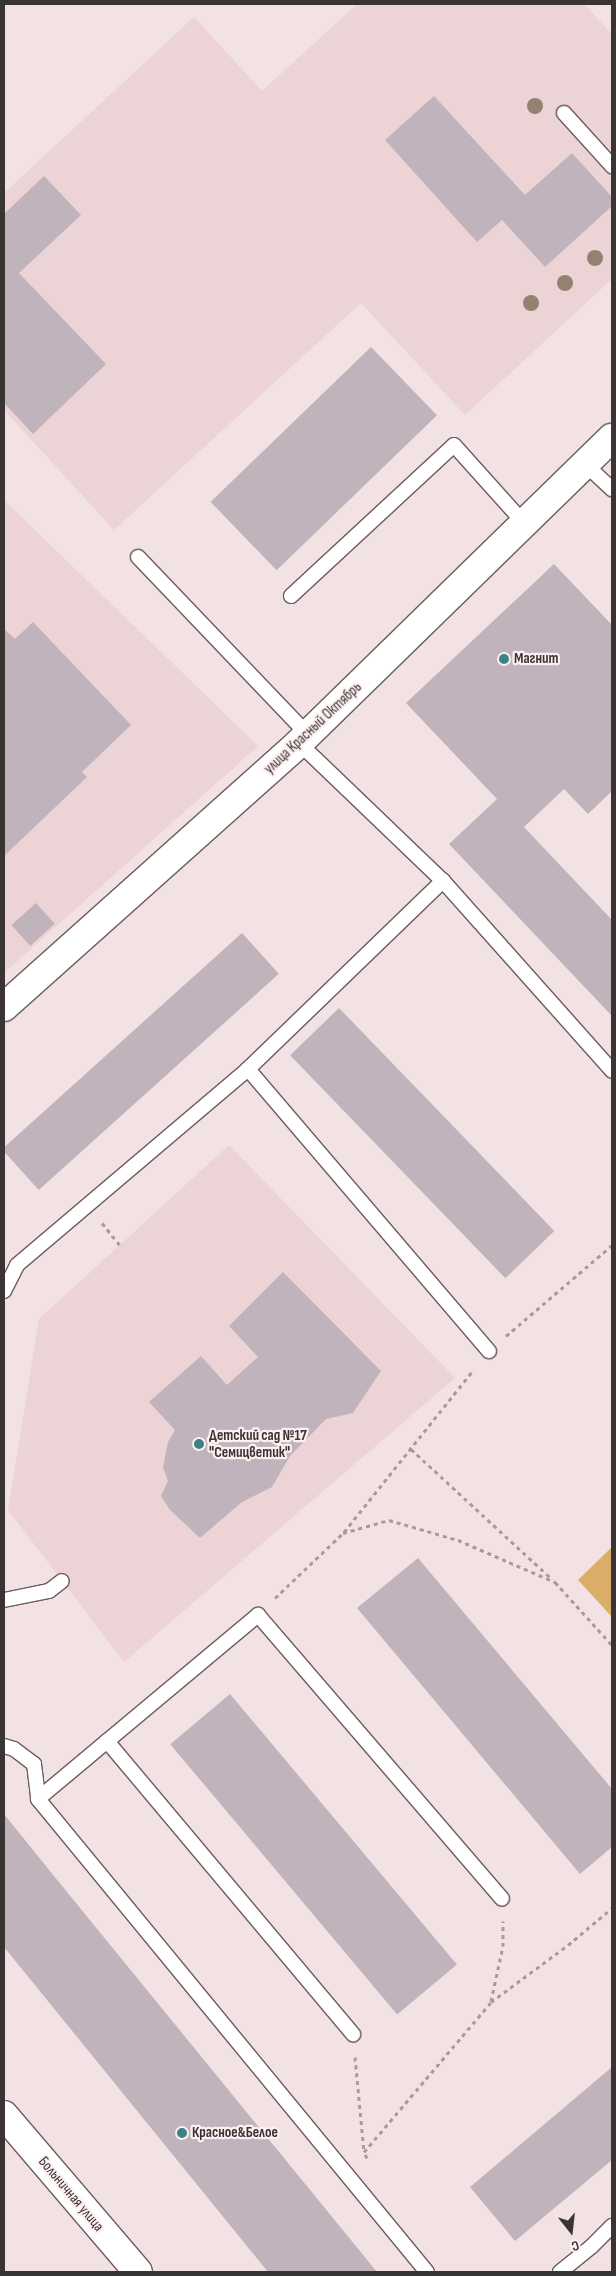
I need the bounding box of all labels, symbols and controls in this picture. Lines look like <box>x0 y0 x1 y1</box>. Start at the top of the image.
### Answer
place label: Магнит <box>514 650 559 668</box>
marker: Магнит <box>498 653 510 665</box>
street label: улица Красный Октябрь <box>261 678 365 778</box>
place label: Детский сад №17 "Семицветик" <box>209 1426 307 1461</box>
marker: Детский сад №17 "Семицветик" <box>193 1438 205 1450</box>
place label: Красное&Белое <box>192 2124 278 2142</box>
marker: Красное&Белое <box>176 2127 188 2139</box>
street label: Больничная улица <box>35 2153 107 2235</box>
north arrow <box>546 2206 596 2256</box>
text: С <box>569 2237 581 2255</box>

